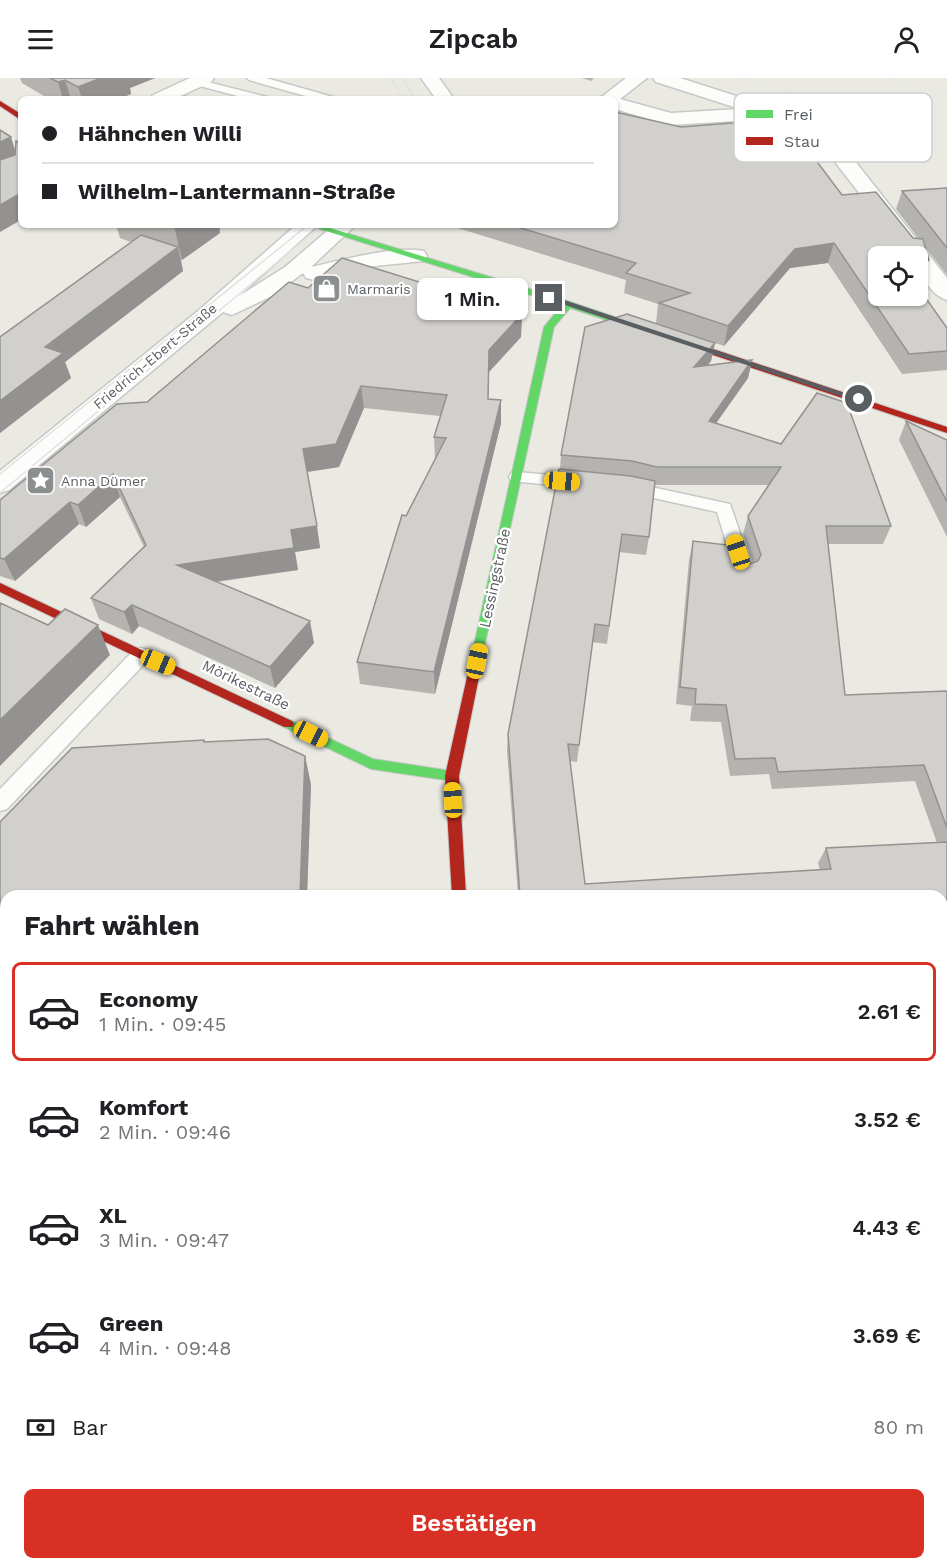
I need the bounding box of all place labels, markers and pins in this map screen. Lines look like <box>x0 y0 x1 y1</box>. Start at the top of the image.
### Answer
shop icon: Marmaris <box>310 273 342 305</box>
place label: Marmaris <box>347 281 411 297</box>
place icon: Anna Dümer <box>24 465 56 497</box>
place label: Anna Dümer <box>61 473 146 489</box>

